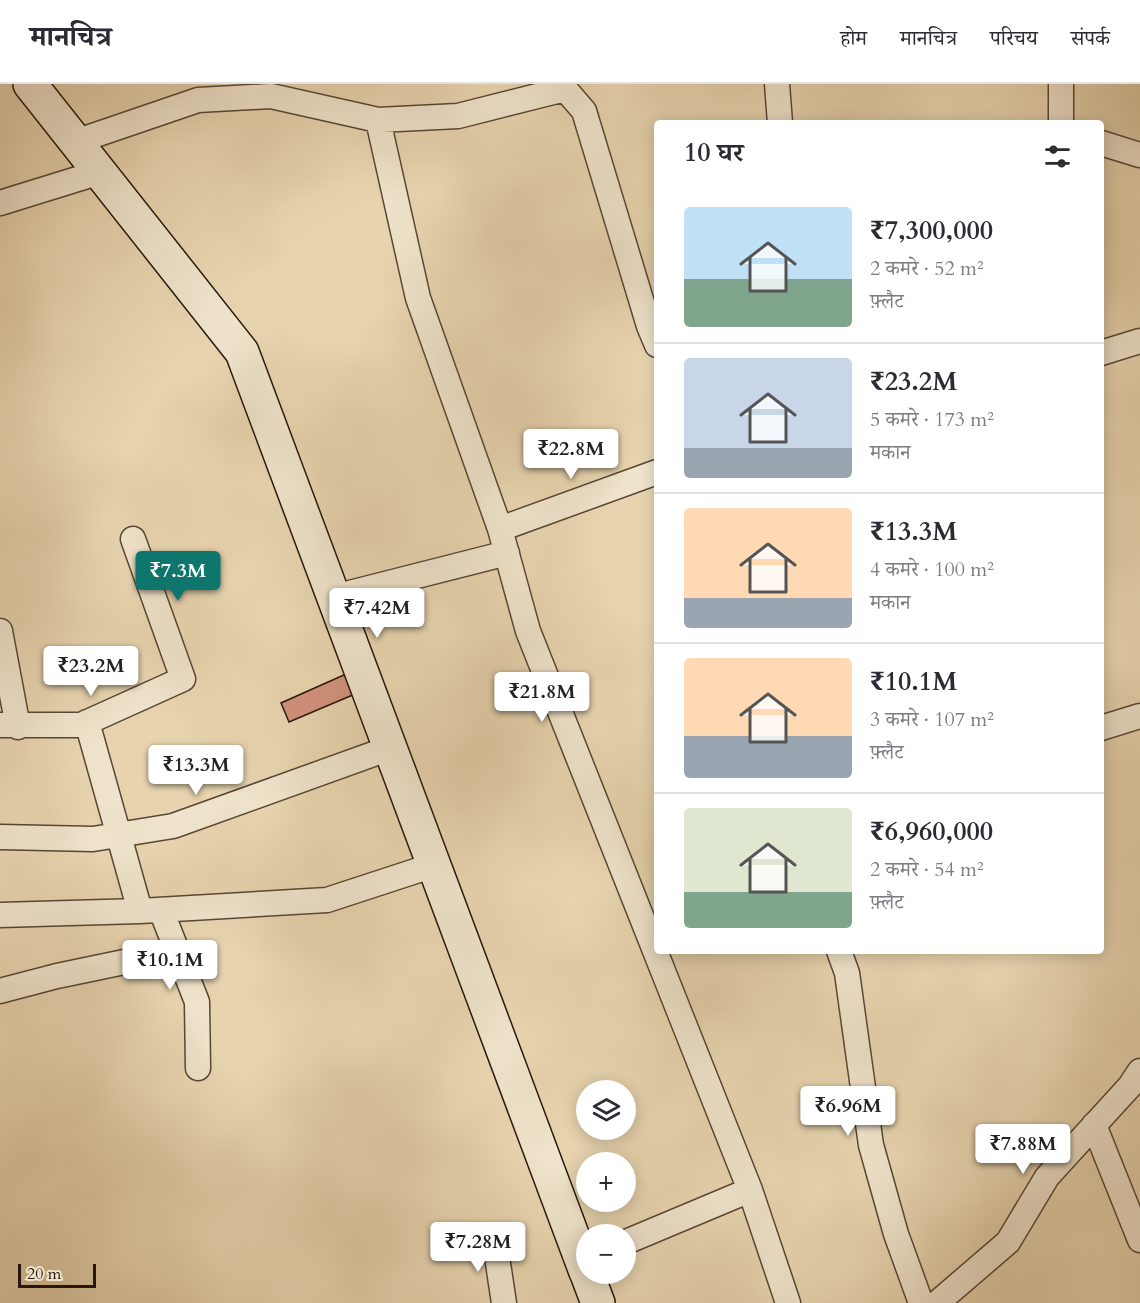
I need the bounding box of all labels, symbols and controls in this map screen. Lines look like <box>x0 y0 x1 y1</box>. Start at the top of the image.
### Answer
text: मानचित्र <box>30 18 112 56</box>
text: होम <box>840 24 867 53</box>
text: मानचित्र <box>900 24 957 53</box>
text: परिचय <box>990 24 1038 53</box>
text: संपर्क <box>1071 24 1110 53</box>
text: 10 घर <box>684 135 743 170</box>
icon: filters <box>1041 140 1074 173</box>
text: ₹7,300,000 <box>870 213 993 248</box>
icon: home <box>732 231 804 303</box>
text: 2 कमरे · 52 m² <box>870 255 984 282</box>
text: फ़्लैट <box>870 288 903 315</box>
text: ₹23.2M <box>870 364 957 399</box>
icon: home <box>732 382 804 454</box>
text: 5 कमरे · 173 m² <box>870 406 994 433</box>
pin: ₹22.8M <box>522 429 620 480</box>
text: ₹22.8M <box>537 435 605 462</box>
text: मकान <box>870 439 911 466</box>
text: ₹13.3M <box>870 514 957 549</box>
icon: home <box>732 532 804 604</box>
pin: ₹7.3M <box>136 551 220 602</box>
text: 4 कमरे · 100 m² <box>870 556 994 583</box>
text: ₹7.3M <box>149 557 207 584</box>
pin: ₹7.42M <box>328 588 426 639</box>
text: मकान <box>870 589 911 616</box>
text: ₹7.42M <box>343 594 411 621</box>
pin: ₹23.2M <box>42 646 140 697</box>
text: ₹23.2M <box>57 652 125 679</box>
text: ₹10.1M <box>870 664 957 699</box>
pin: ₹21.8M <box>493 672 591 723</box>
text: ₹21.8M <box>508 678 576 705</box>
icon: home <box>732 682 804 754</box>
text: 3 कमरे · 107 m² <box>870 706 994 733</box>
text: फ़्लैट <box>870 739 903 766</box>
pin: ₹13.3M <box>147 745 245 796</box>
text: ₹13.3M <box>162 751 230 778</box>
text: ₹6,960,000 <box>870 814 993 849</box>
icon: home <box>732 832 804 904</box>
text: 2 कमरे · 54 m² <box>870 856 984 883</box>
text: फ़्लैट <box>870 889 903 916</box>
pin: ₹10.1M <box>121 940 219 991</box>
text: ₹10.1M <box>136 946 204 973</box>
map controls <box>576 1080 636 1284</box>
button: layers <box>576 1080 636 1140</box>
pin: ₹6.96M <box>799 1086 897 1137</box>
text: ₹6.96M <box>814 1092 882 1119</box>
pin: ₹7.88M <box>974 1124 1072 1175</box>
text: ₹7.88M <box>989 1130 1057 1157</box>
button: + <box>576 1152 636 1212</box>
pin: ₹7.28M <box>429 1222 527 1273</box>
button: − <box>576 1224 636 1284</box>
text: ₹7.28M <box>444 1228 512 1255</box>
scale bar <box>18 1261 96 1288</box>
text: 20 m <box>27 1263 61 1285</box>

